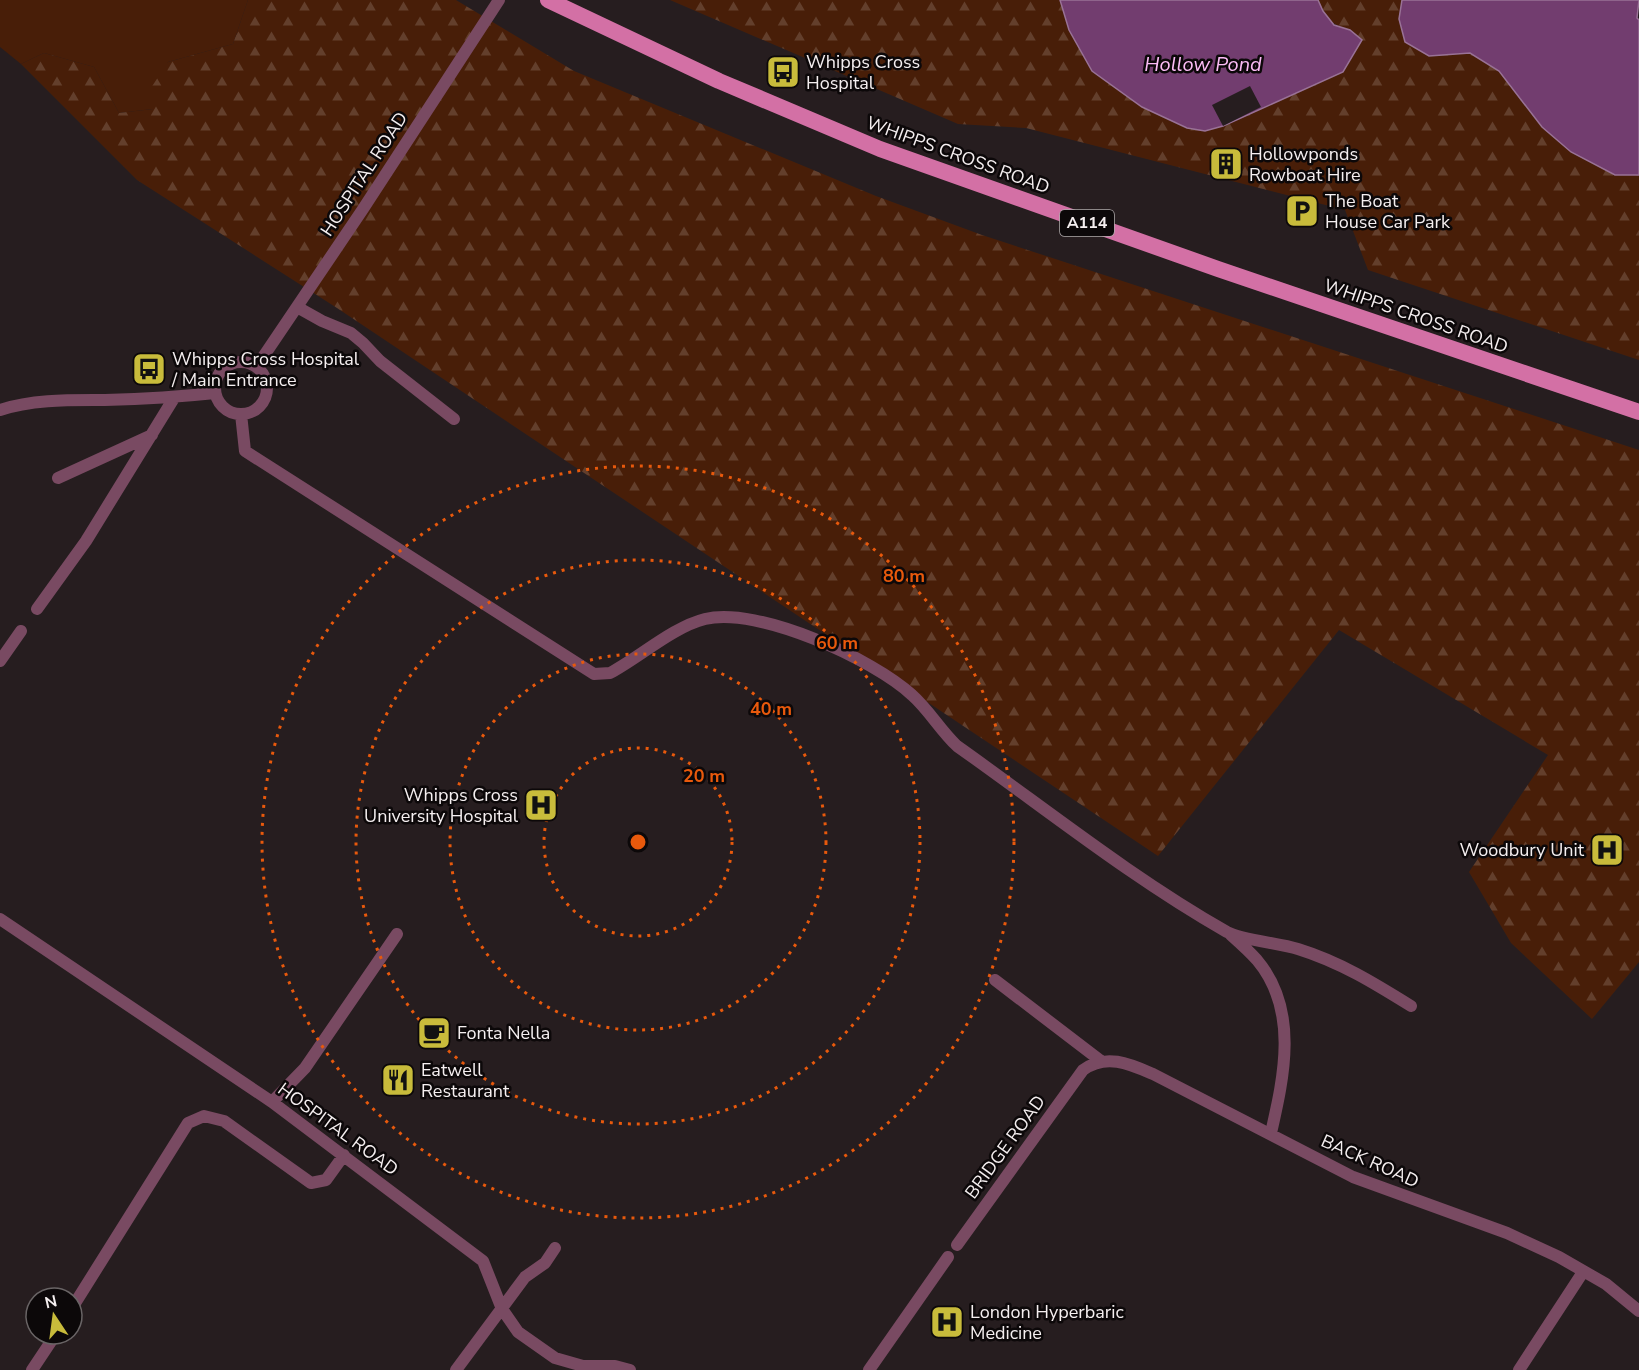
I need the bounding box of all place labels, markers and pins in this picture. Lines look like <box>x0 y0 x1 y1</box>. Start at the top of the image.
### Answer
place label: Whipps Cross Hospital <box>806 50 920 95</box>
bus stop icon: Whipps Cross Hospital <box>765 54 801 90</box>
place label: Hollowponds Rowboat Hire <box>1249 142 1361 187</box>
building icon: Hollowponds Rowboat Hire <box>1208 146 1244 182</box>
place label: The Boat House Car Park <box>1325 189 1451 234</box>
parking icon: The Boat House Car Park <box>1284 193 1320 229</box>
place label: Whipps Cross Hospital / Main Entrance <box>171 347 360 392</box>
bus stop icon: Whipps Cross Hospital / Main Entrance <box>131 351 167 387</box>
place label: Whipps Cross University Hospital <box>364 783 519 828</box>
hospital icon: Whipps Cross University Hospital <box>523 787 559 823</box>
centre of rings <box>628 832 648 852</box>
hospital icon: Woodbury Unit <box>1589 832 1625 868</box>
place label: Woodbury Unit <box>1459 838 1585 862</box>
cafe icon: Fonta Nella <box>416 1015 452 1051</box>
place label: Fonta Nella <box>457 1021 550 1045</box>
place label: Eatwell Restaurant <box>421 1058 510 1103</box>
restaurant icon: Eatwell Restaurant <box>380 1062 416 1098</box>
place label: London Hyperbaric Medicine <box>970 1300 1124 1345</box>
hospital icon: London Hyperbaric Medicine <box>929 1304 965 1340</box>

